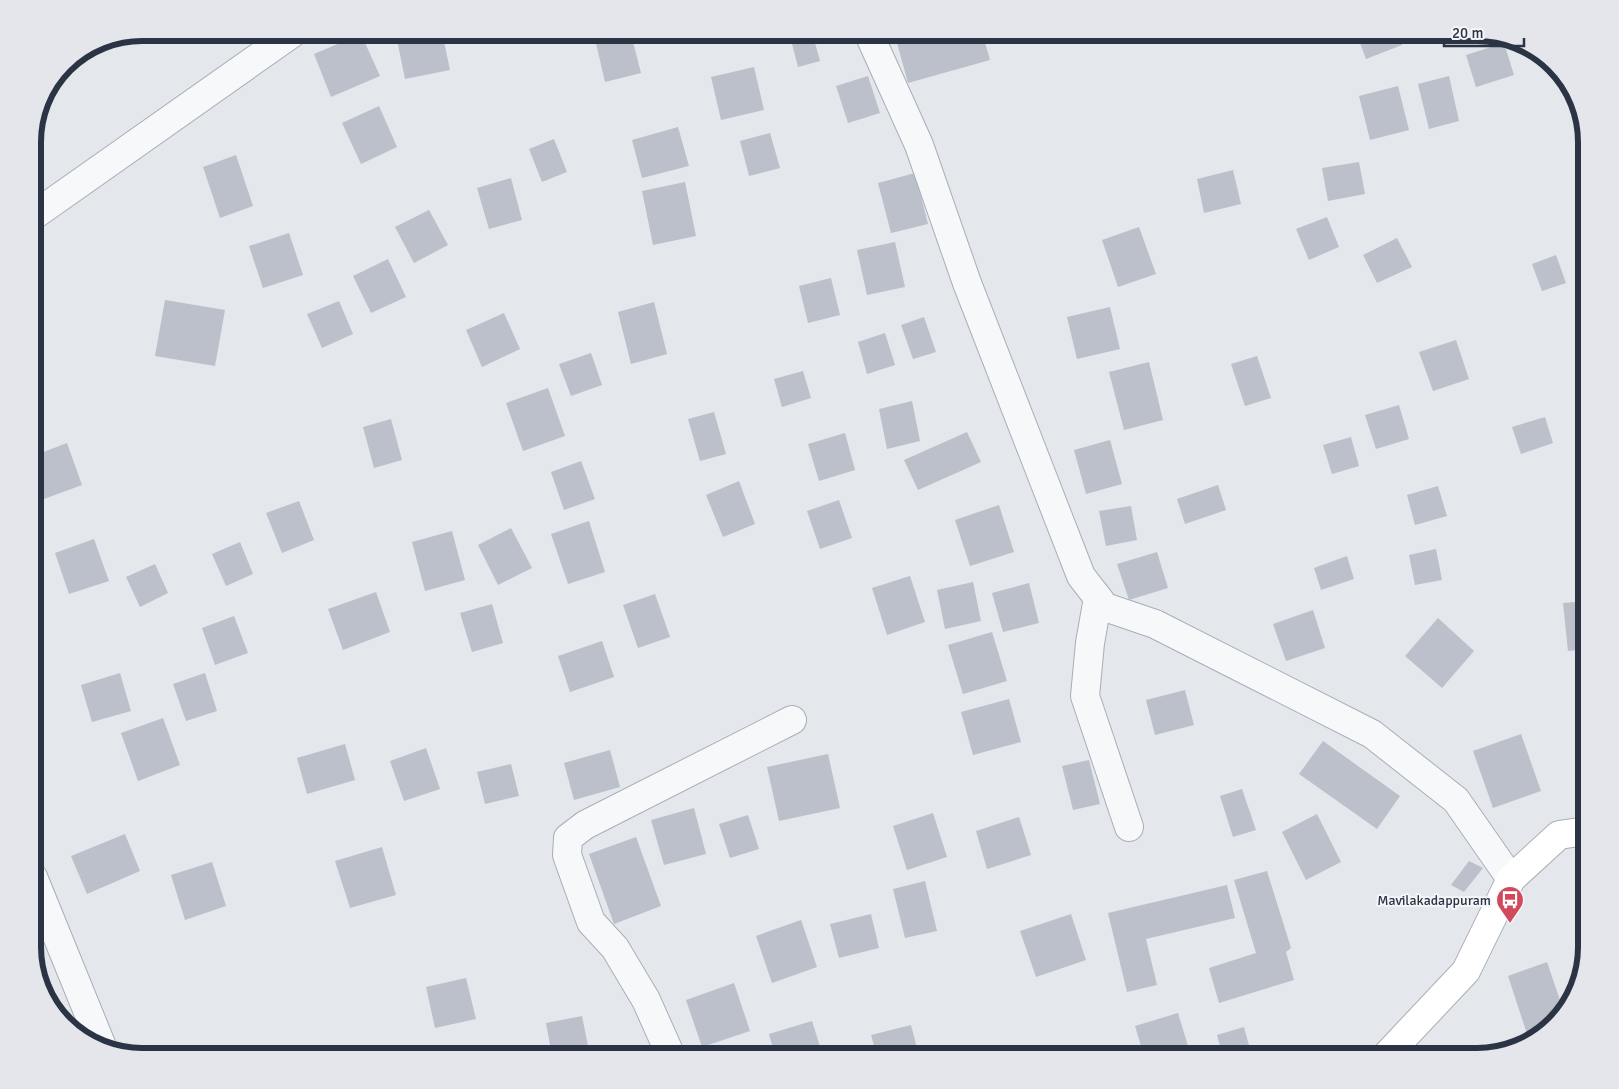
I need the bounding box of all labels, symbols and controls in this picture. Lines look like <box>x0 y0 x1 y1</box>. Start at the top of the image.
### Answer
scale bar <box>1444 15 1524 47</box>
text: 20 m <box>1452 24 1483 42</box>
bus stop icon: Mavilakadappuram <box>1495 885 1525 924</box>
place label: Mavilakadappuram <box>1377 892 1491 909</box>

